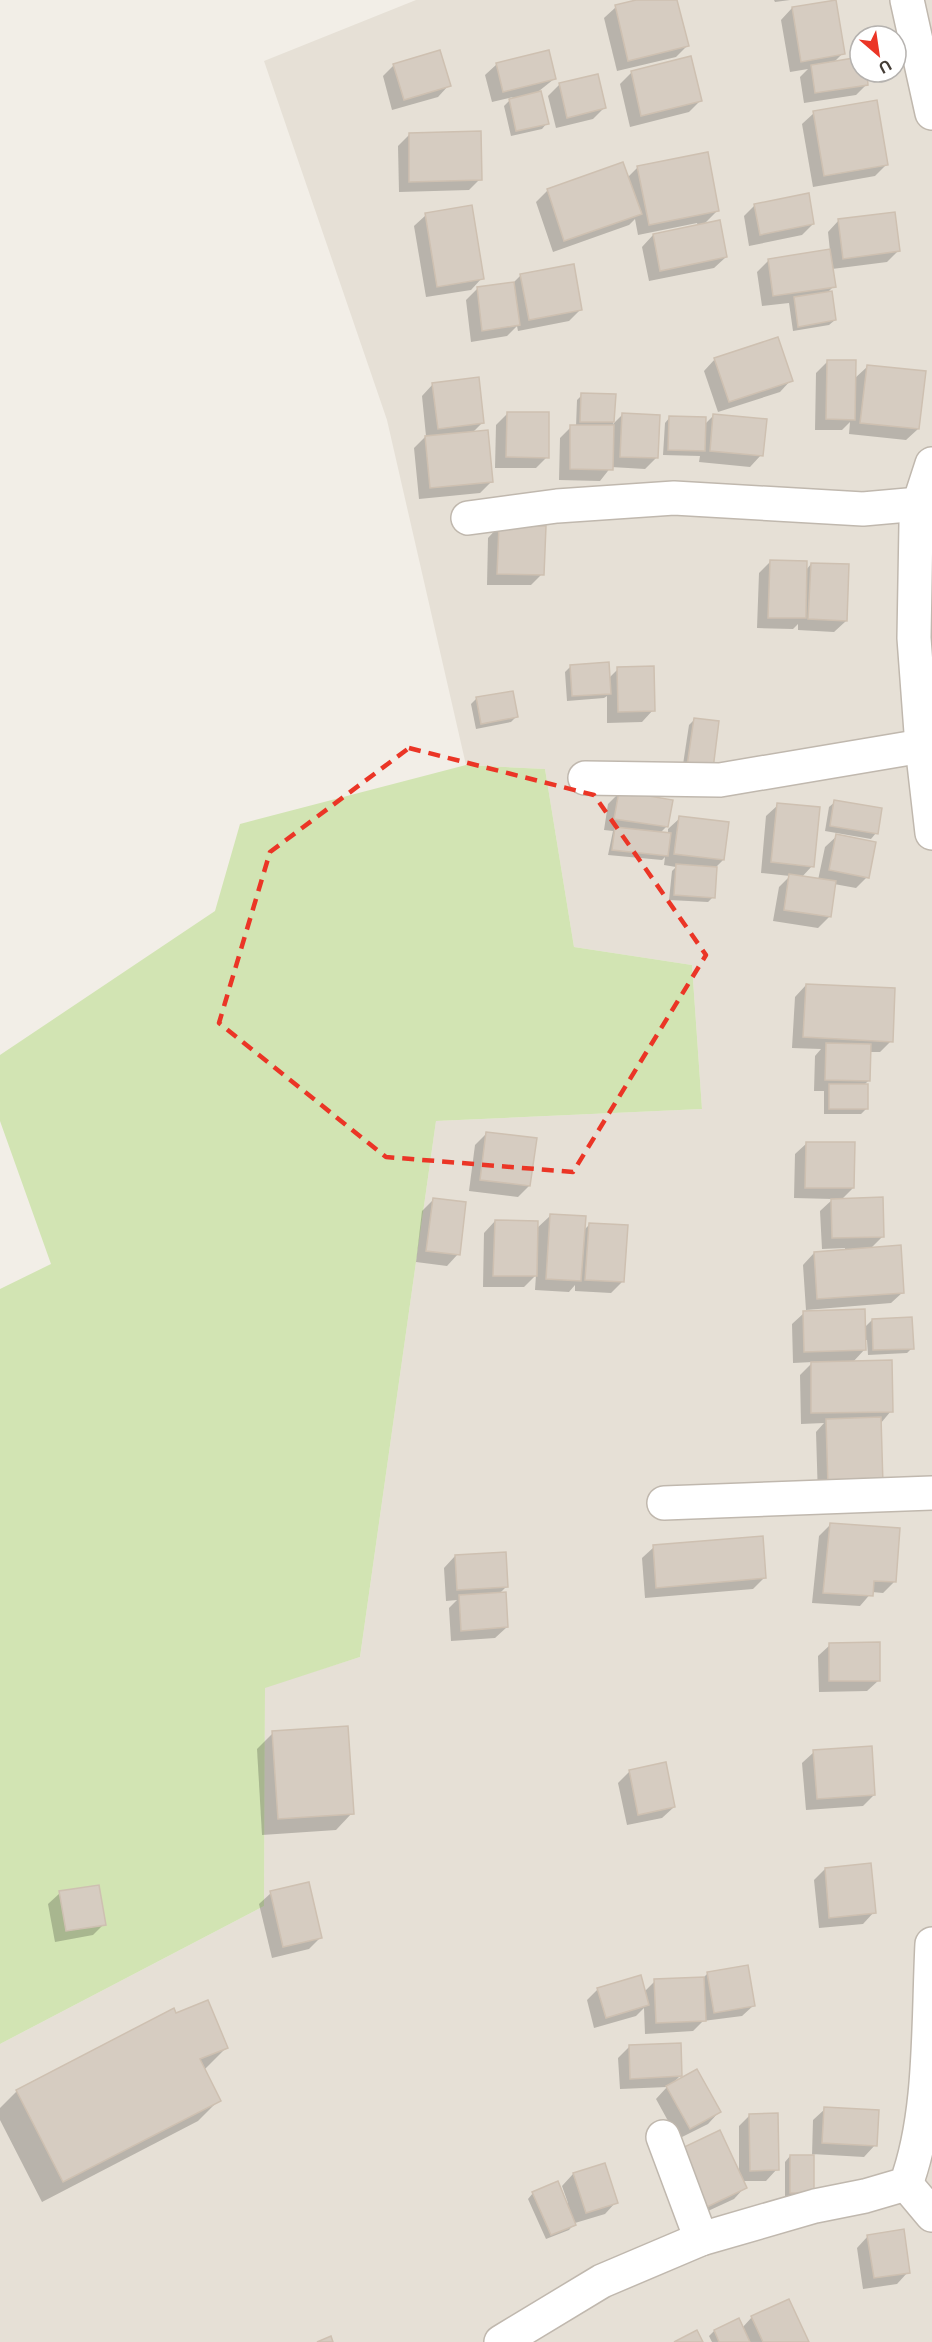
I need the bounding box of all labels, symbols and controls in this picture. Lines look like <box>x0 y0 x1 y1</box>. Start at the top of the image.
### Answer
north arrow <box>848 24 908 84</box>
text: U <box>876 56 894 77</box>

